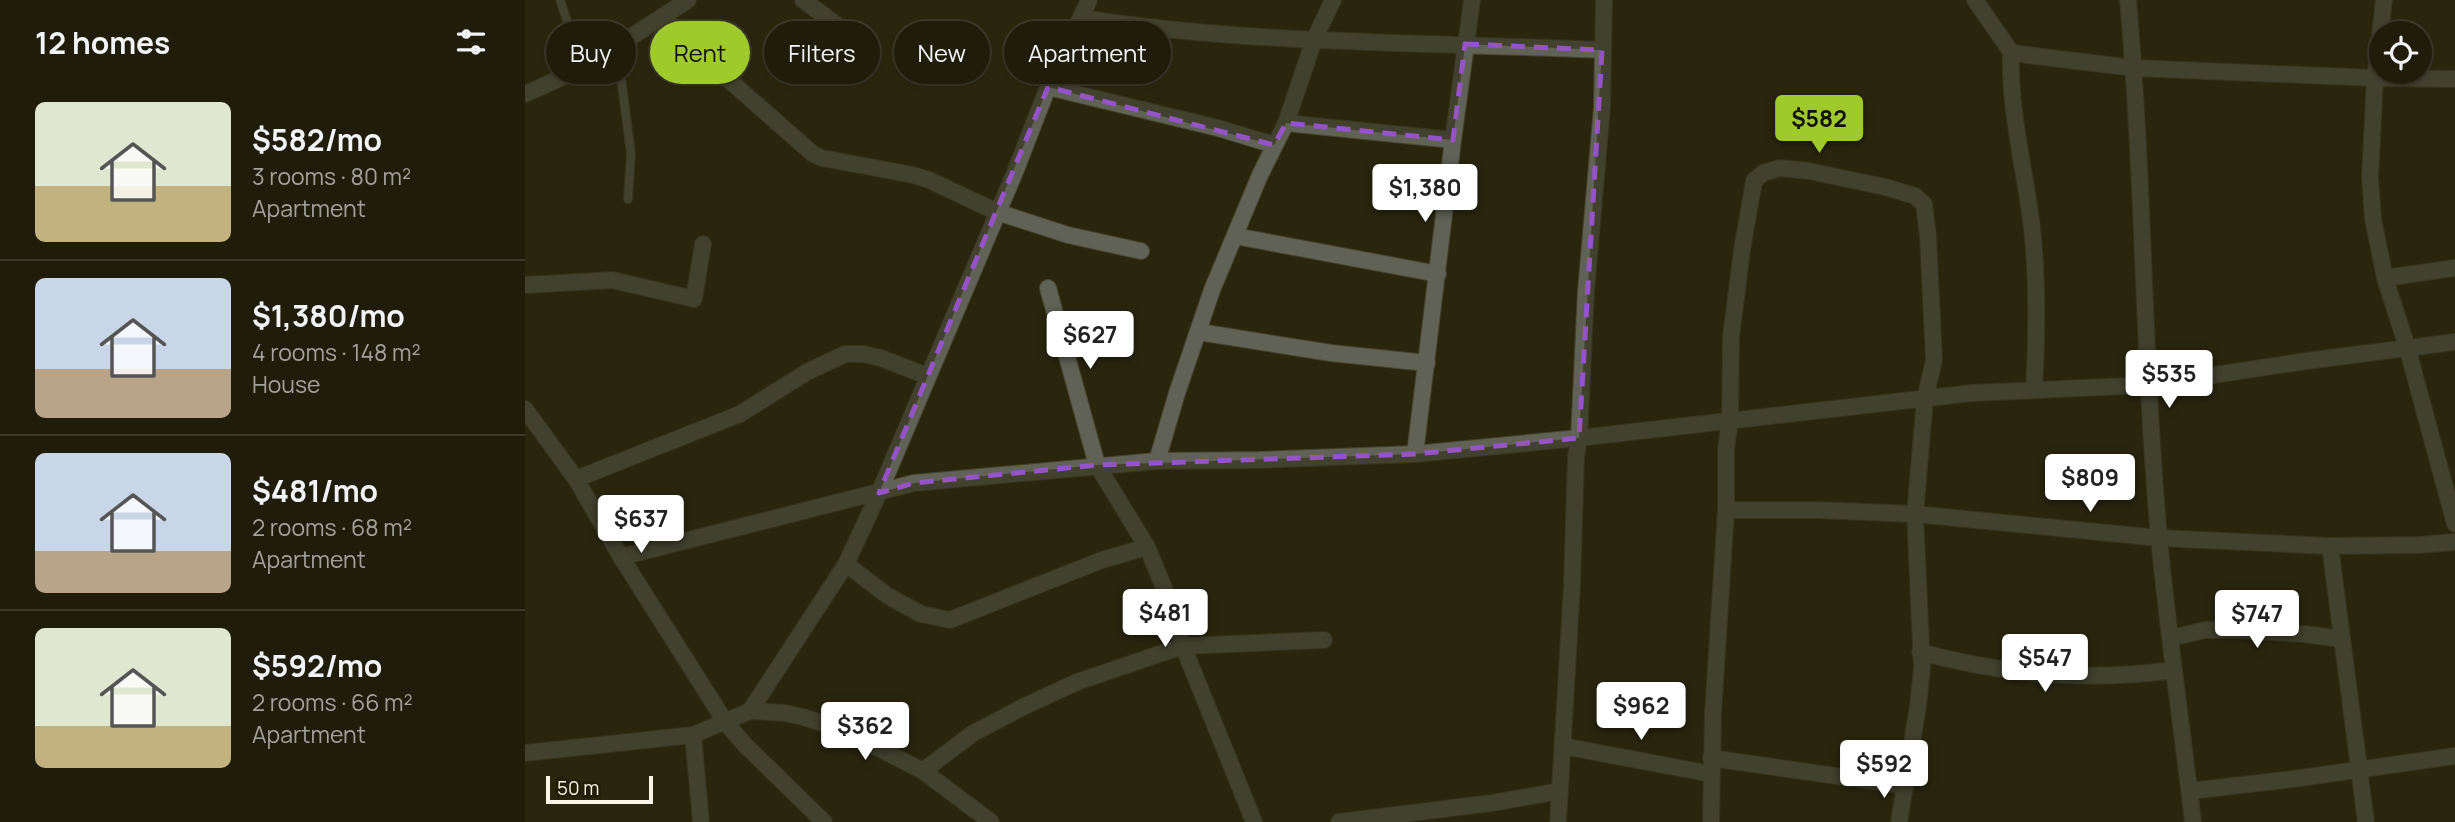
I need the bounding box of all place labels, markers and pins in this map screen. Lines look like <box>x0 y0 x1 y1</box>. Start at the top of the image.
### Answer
pin: $582 <box>1778 96 1860 155</box>
pin: $1,380 <box>1368 164 1482 224</box>
pin: $627 <box>1049 312 1131 371</box>
pin: $535 <box>2128 350 2210 410</box>
pin: $809 <box>2049 454 2131 514</box>
pin: $637 <box>600 496 682 555</box>
pin: $481 <box>1124 590 1206 649</box>
pin: $747 <box>2216 590 2298 650</box>
pin: $547 <box>2004 634 2086 694</box>
pin: $962 <box>1600 682 1682 742</box>
pin: $362 <box>824 702 906 762</box>
pin: $592 <box>1843 740 1925 800</box>

